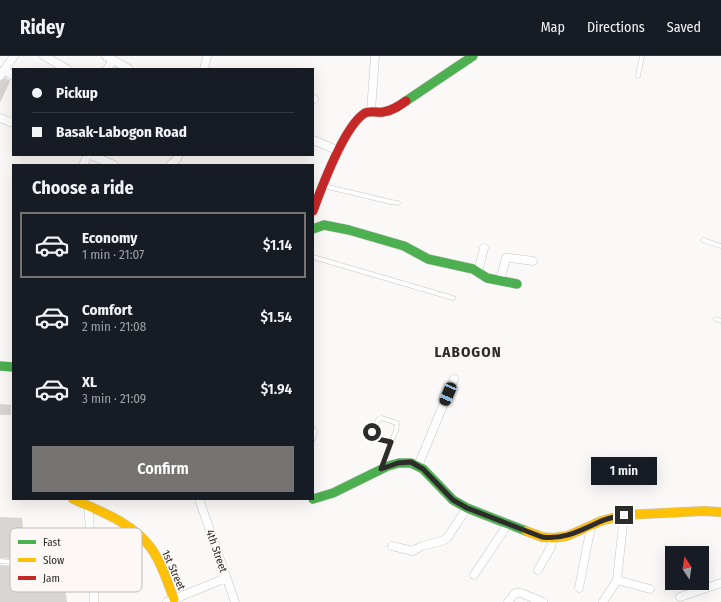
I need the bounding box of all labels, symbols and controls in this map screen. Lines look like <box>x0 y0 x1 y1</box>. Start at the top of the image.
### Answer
text: Ridey <box>20 16 64 39</box>
text: Map <box>541 19 565 36</box>
text: Directions <box>587 19 645 36</box>
text: Saved <box>667 19 701 36</box>
text: Pickup <box>56 84 98 102</box>
text: Basak-Labogon Road <box>56 123 187 141</box>
text: Choose a ride <box>32 177 134 199</box>
icon: car <box>34 227 70 263</box>
text: Economy <box>82 229 137 247</box>
text: $1.14 <box>263 236 292 254</box>
text: 1 min · 21:07 <box>82 247 144 262</box>
icon: car <box>34 299 70 335</box>
text: Comfort <box>82 301 133 319</box>
text: $1.54 <box>260 308 292 326</box>
text: 2 min · 21:08 <box>82 319 146 334</box>
district label: LABOGON <box>434 343 502 361</box>
icon: car <box>34 371 70 407</box>
text: XL <box>82 373 97 391</box>
text: $1.94 <box>261 380 292 398</box>
car <box>438 381 458 407</box>
text: 3 min · 21:09 <box>82 391 146 406</box>
route start <box>363 423 381 441</box>
button: Confirm <box>32 446 294 492</box>
callout: 1 min <box>591 457 657 485</box>
text: 1 min <box>610 463 638 478</box>
route end <box>615 506 633 524</box>
legend <box>10 528 142 592</box>
street label: 4th Street <box>203 528 230 575</box>
text: Fast <box>43 536 61 549</box>
north arrow <box>665 546 709 590</box>
map controls <box>665 546 709 590</box>
street label: 1st Street <box>159 548 188 592</box>
text: Slow <box>43 554 64 567</box>
text: Jam <box>43 572 60 585</box>

